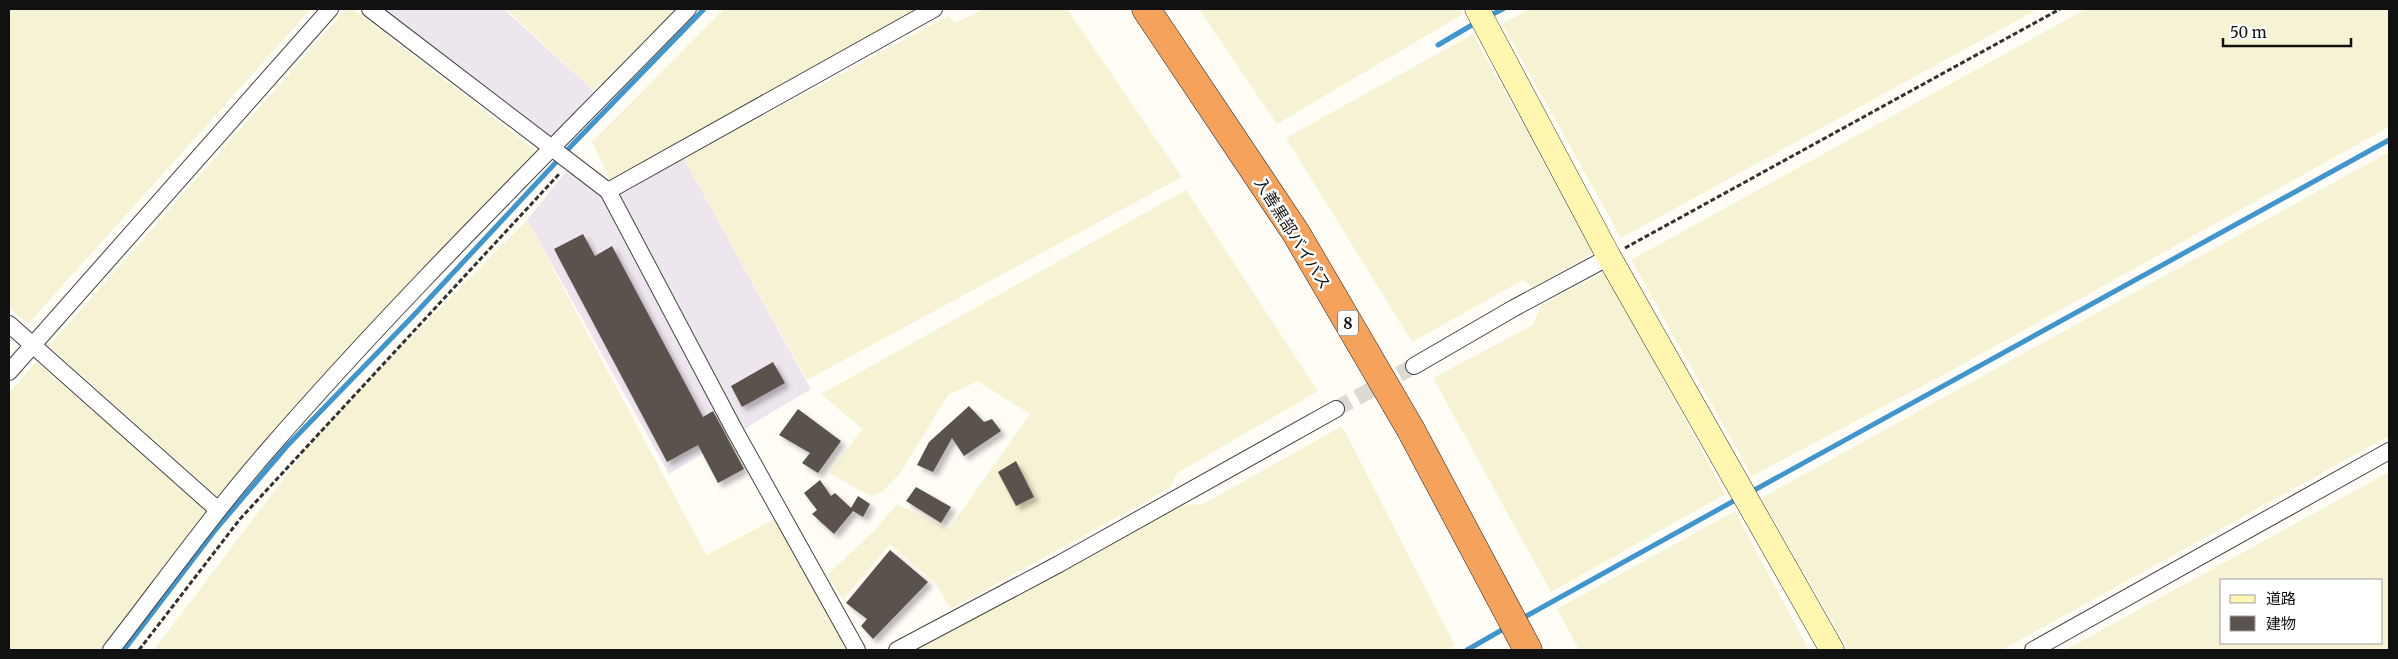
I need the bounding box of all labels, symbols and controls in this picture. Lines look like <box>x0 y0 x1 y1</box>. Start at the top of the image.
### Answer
scale bar <box>2223 15 2350 47</box>
text: 50 m <box>2230 23 2267 42</box>
street label: 入善黒部バイパス <box>1251 174 1335 292</box>
road number: 8 <box>1338 310 1358 336</box>
legend <box>2220 579 2383 644</box>
text: 道路 <box>2266 589 2296 608</box>
text: 建物 <box>2266 614 2296 633</box>

